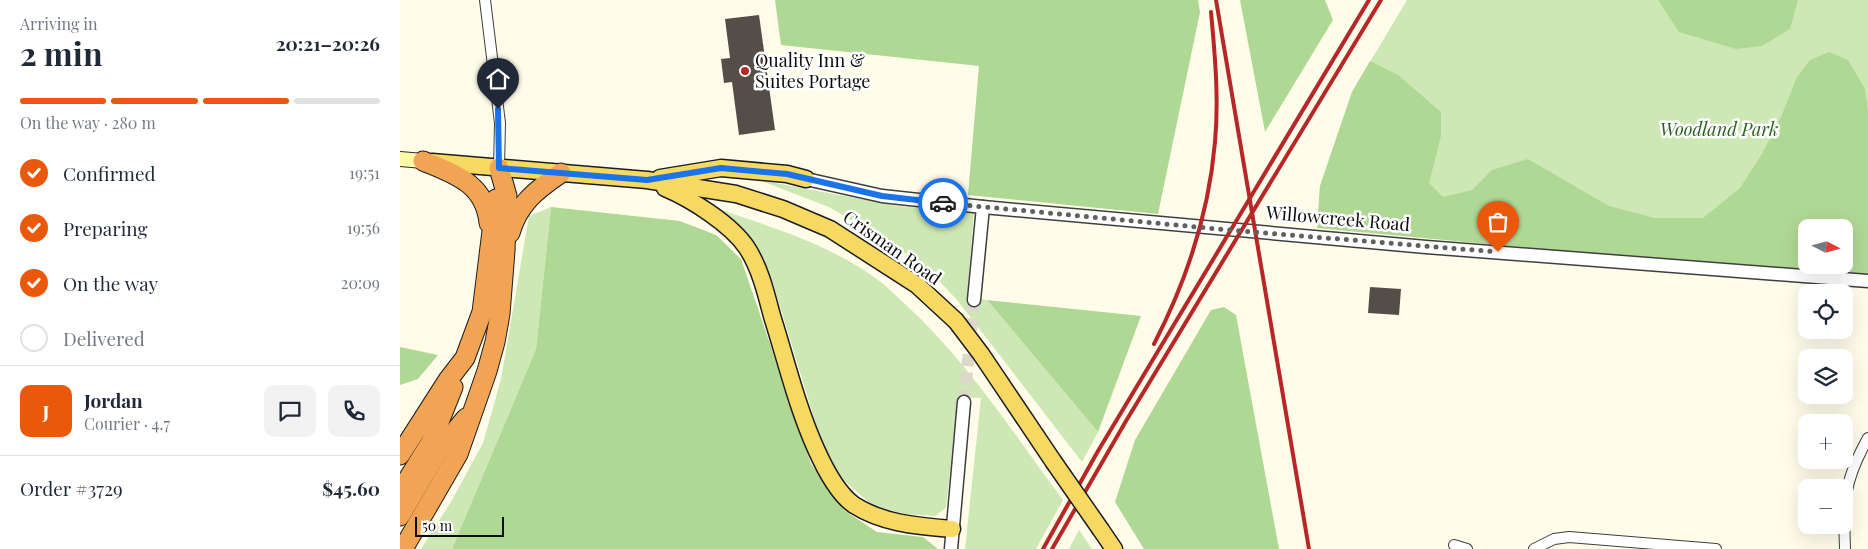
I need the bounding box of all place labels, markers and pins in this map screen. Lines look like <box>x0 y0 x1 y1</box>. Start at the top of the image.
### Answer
place label: Quality Inn & Suites Portage <box>755 48 870 93</box>
pin <box>477 58 519 109</box>
marker: Quality Inn & Suites Portage <box>739 65 751 77</box>
pin <box>1477 201 1519 252</box>

